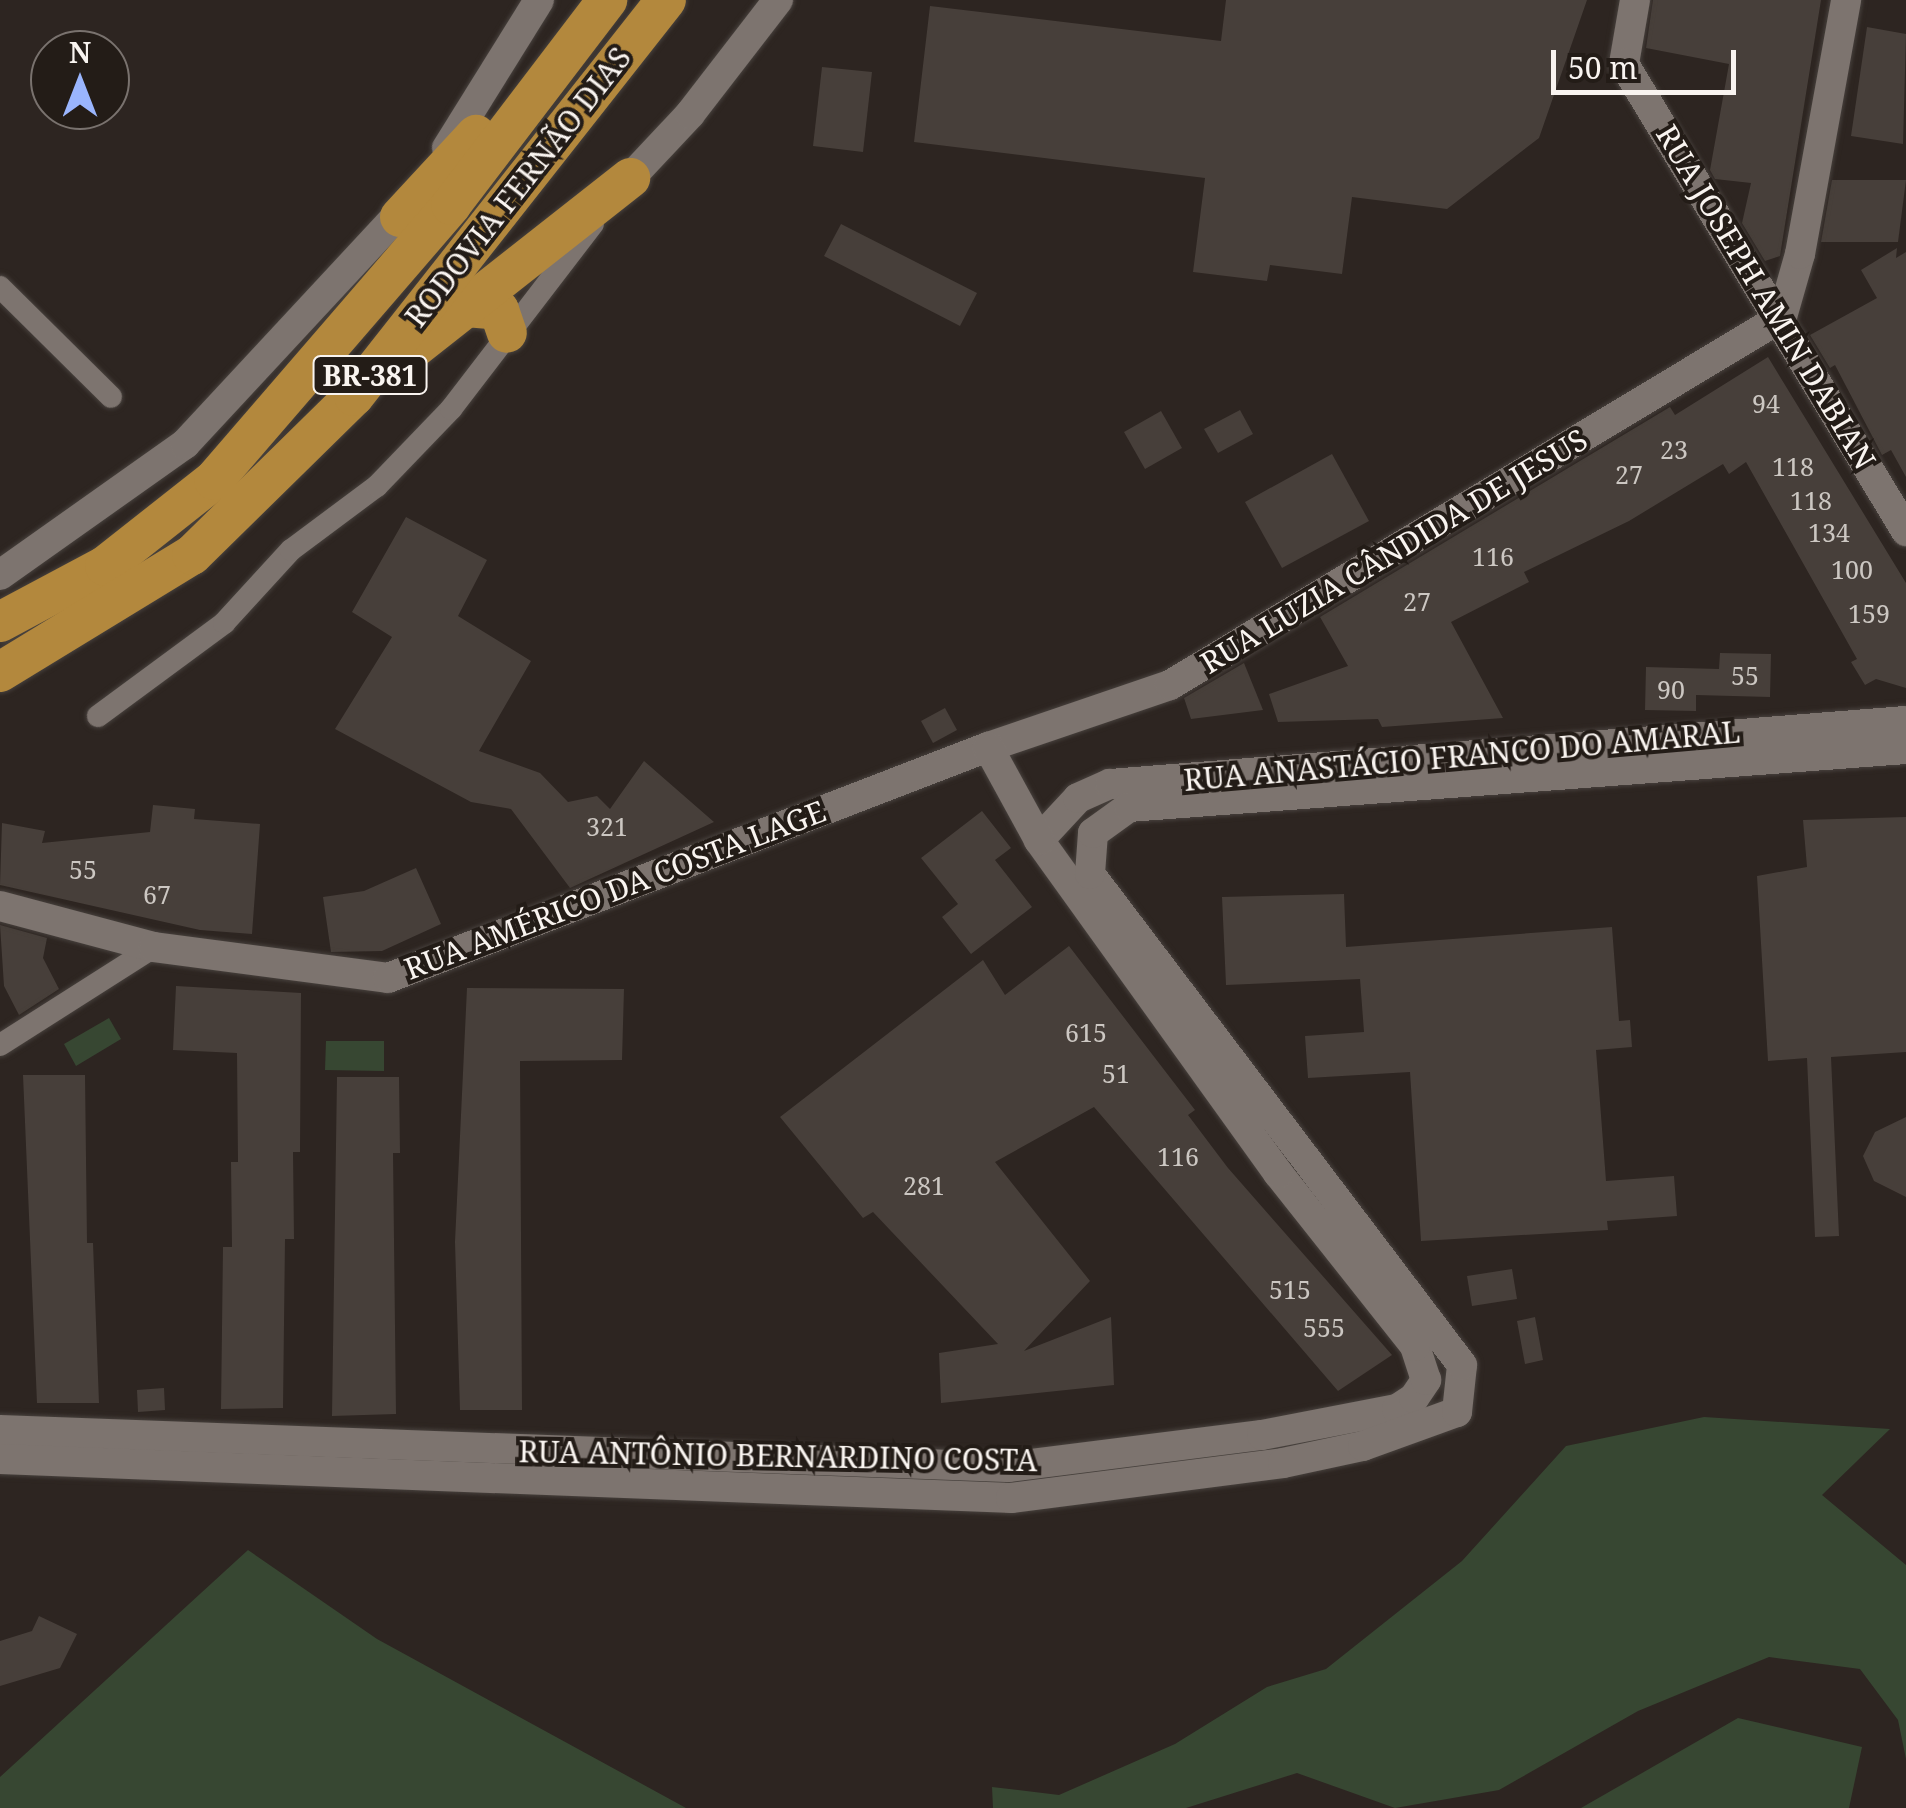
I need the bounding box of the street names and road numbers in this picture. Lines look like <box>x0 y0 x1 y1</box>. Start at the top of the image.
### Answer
street label: RODOVIA FERNÃO DIAS <box>398 40 638 334</box>
street label: RUA JOSEPH AMIN DABIAN <box>1649 118 1883 476</box>
road number: BR-381 <box>312 352 428 398</box>
street label: RUA LUZIA CÂNDIDA DE JESUS <box>1194 421 1594 681</box>
street label: RUA ANASTÁCIO FRANCO DO AMARAL <box>1182 714 1742 798</box>
street label: RUA AMÉRICO DA COSTA LAGE <box>400 793 830 987</box>
street label: RUA ANTÔNIO BERNARDINO COSTA <box>518 1433 1038 1479</box>

